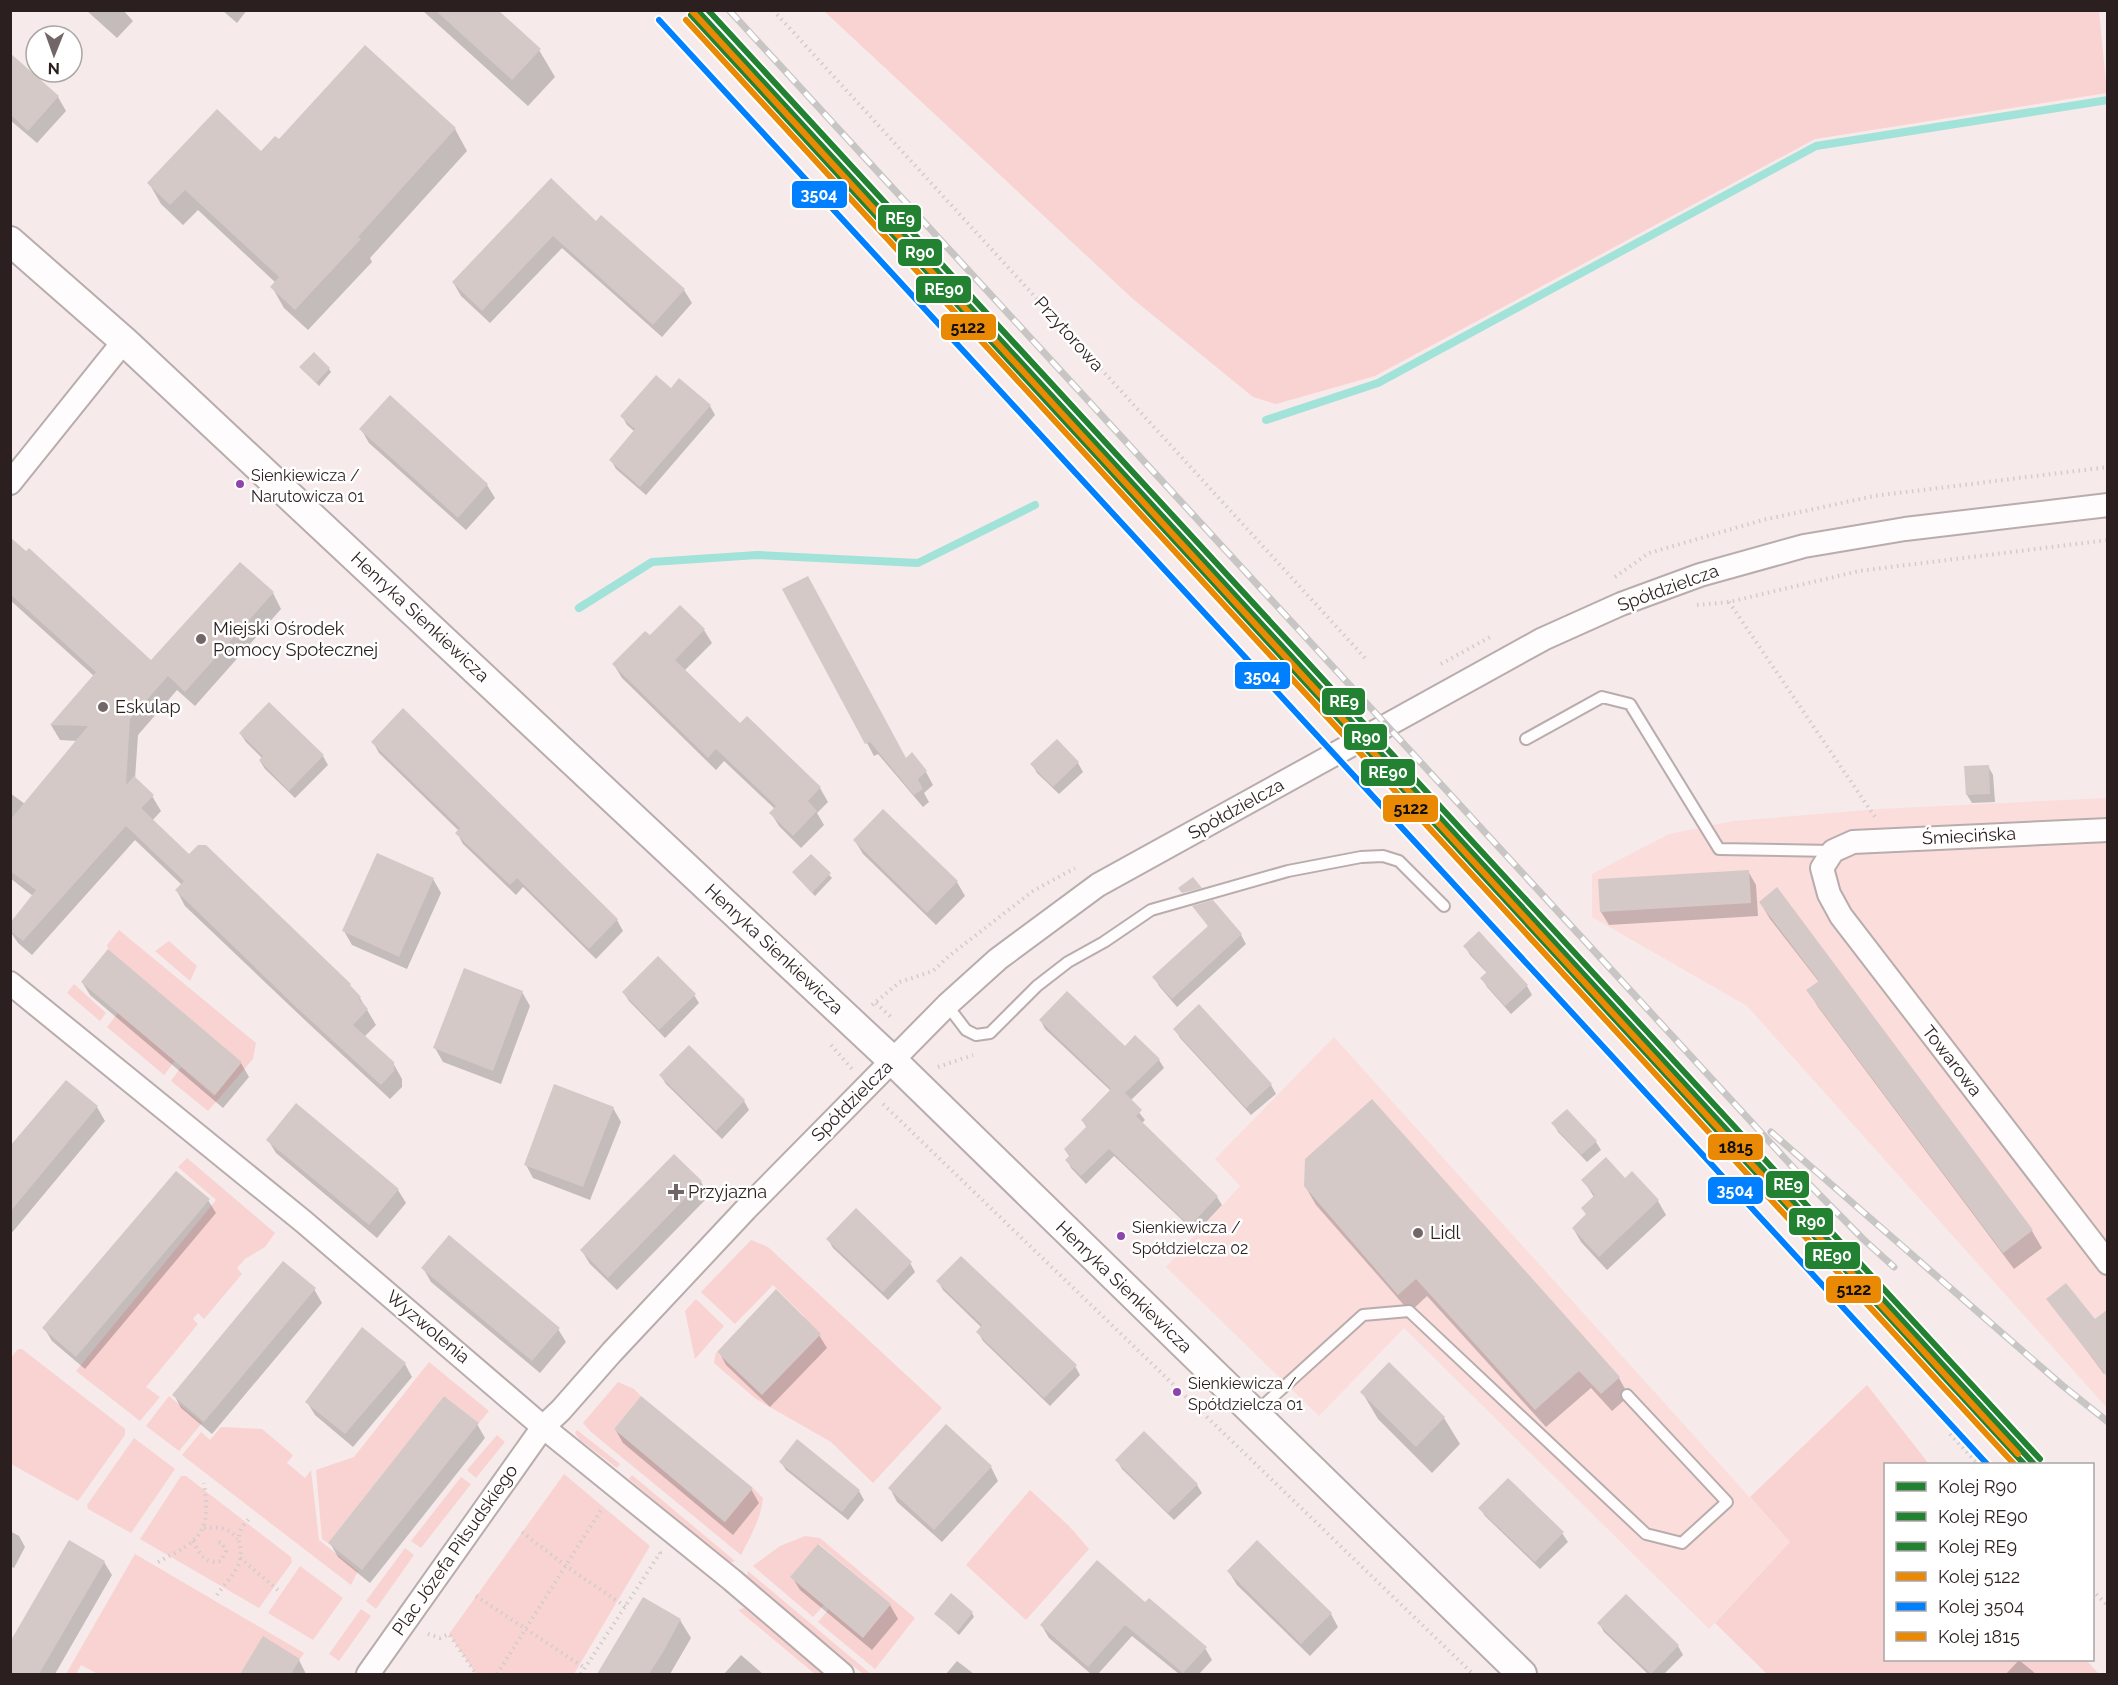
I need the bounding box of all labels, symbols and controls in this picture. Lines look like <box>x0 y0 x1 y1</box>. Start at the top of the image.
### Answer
north arrow <box>24 24 84 84</box>
text: N <box>47 59 60 78</box>
line badge: 3504 <box>791 180 848 209</box>
text: 3504 <box>801 185 837 204</box>
line badge: RE9 <box>877 204 922 233</box>
text: RE9 <box>885 209 915 228</box>
line badge: R90 <box>897 238 943 267</box>
text: R90 <box>905 243 935 262</box>
line badge: RE90 <box>915 275 972 304</box>
text: RE90 <box>924 280 964 299</box>
street label: Przytorowa <box>1030 292 1108 375</box>
line badge: 5122 <box>940 313 997 341</box>
text: 5122 <box>951 318 985 337</box>
place label: Sienkiewicza / Narutowicza 01 <box>251 466 364 506</box>
marker: Sienkiewicza / Narutowicza 01 <box>234 478 246 490</box>
street label: Henryka Sienkiewicza <box>347 547 494 686</box>
street label: Spółdzielcza <box>1614 560 1721 616</box>
place label: Miejski Ośrodek Pomocy Społecznej <box>213 618 378 660</box>
marker: Miejski Ośrodek Pomocy Społecznej <box>194 632 208 646</box>
line badge: 3504 <box>1234 661 1291 690</box>
text: 3504 <box>1244 667 1280 686</box>
line badge: RE9 <box>1321 687 1366 716</box>
text: RE9 <box>1329 692 1359 711</box>
place label: Eskulap <box>115 696 181 717</box>
marker: Eskulap <box>96 700 110 714</box>
line badge: R90 <box>1343 723 1388 751</box>
text: R90 <box>1351 728 1381 747</box>
line badge: RE90 <box>1360 758 1416 787</box>
text: RE90 <box>1368 763 1408 782</box>
street label: Spółdzielcza <box>1184 774 1287 843</box>
line badge: 5122 <box>1382 794 1439 823</box>
text: 5122 <box>1394 799 1428 818</box>
street label: Śmiecińska <box>1921 822 2017 848</box>
street label: Henryka Sienkiewicza <box>701 879 848 1018</box>
street label: Towarowa <box>1918 1021 1987 1100</box>
street label: Spółdzielcza <box>807 1056 897 1146</box>
line badge: 1815 <box>1707 1133 1764 1161</box>
text: 1815 <box>1719 1138 1753 1157</box>
line badge: RE9 <box>1765 1170 1810 1199</box>
text: RE9 <box>1773 1175 1803 1194</box>
line badge: 3504 <box>1707 1176 1764 1205</box>
place label: Przyjazna <box>688 1181 767 1202</box>
text: 3504 <box>1717 1181 1753 1200</box>
marker: Przyjazna <box>669 1185 683 1199</box>
line badge: R90 <box>1788 1207 1834 1236</box>
text: R90 <box>1796 1212 1826 1231</box>
street label: Henryka Sienkiewicza <box>1052 1216 1197 1357</box>
place label: Sienkiewicza / Spółdzielcza 02 <box>1132 1218 1248 1258</box>
place label: Lidl <box>1430 1222 1461 1243</box>
marker: Lidl <box>1411 1226 1425 1240</box>
marker: Sienkiewicza / Spółdzielcza 02 <box>1115 1230 1127 1242</box>
line badge: RE90 <box>1804 1241 1861 1270</box>
text: RE90 <box>1812 1246 1852 1265</box>
line badge: 5122 <box>1825 1275 1882 1304</box>
text: 5122 <box>1837 1280 1871 1299</box>
street label: Wyzwolenia <box>383 1286 474 1367</box>
place label: Sienkiewicza / Spółdzielcza 01 <box>1188 1374 1303 1414</box>
marker: Sienkiewicza / Spółdzielcza 01 <box>1171 1386 1183 1398</box>
street label: Plac Józefa Piłsudskiego <box>388 1460 522 1639</box>
legend <box>1884 1463 2094 1661</box>
text: Kolej R90 <box>1938 1476 2017 1497</box>
text: Kolej RE90 <box>1938 1506 2028 1527</box>
text: Kolej RE9 <box>1938 1536 2017 1557</box>
text: Kolej 5122 <box>1938 1566 2020 1587</box>
text: Kolej 3504 <box>1938 1596 2024 1617</box>
text: Kolej 1815 <box>1938 1626 2020 1647</box>

